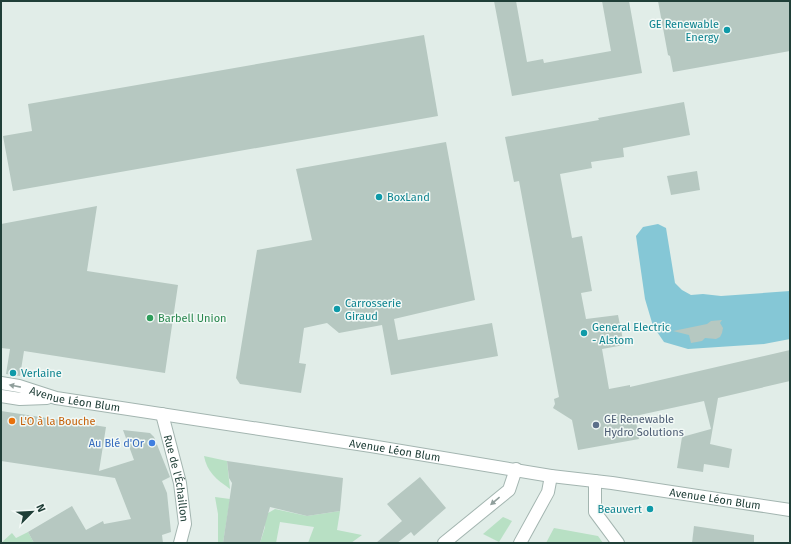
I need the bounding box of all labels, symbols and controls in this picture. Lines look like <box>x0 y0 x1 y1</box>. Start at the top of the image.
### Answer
place label: GE Renewable Energy <box>649 18 720 44</box>
marker: GE Renewable Energy <box>722 25 732 35</box>
place label: BoxLand <box>387 191 430 204</box>
marker: BoxLand <box>374 192 384 202</box>
place label: Carrosserie Giraud <box>345 297 401 323</box>
marker: Carrosserie Giraud <box>332 304 342 314</box>
place label: Barbell Union <box>158 312 227 325</box>
marker: Barbell Union <box>145 313 155 323</box>
place label: General Electric - Alstom <box>592 321 670 347</box>
marker: General Electric - Alstom <box>579 328 589 338</box>
place label: Verlaine <box>21 367 62 380</box>
marker: Verlaine <box>8 368 18 378</box>
one-way arrow <box>9 383 22 389</box>
street label: Avenue Léon Blum <box>28 384 121 415</box>
place label: GE Renewable Hydro Solutions <box>604 413 684 439</box>
place label: L'O à la Bouche <box>20 415 96 428</box>
marker: L'O à la Bouche <box>7 416 17 426</box>
marker: GE Renewable Hydro Solutions <box>591 420 601 430</box>
street label: Rue de l'Échaillon <box>161 433 191 523</box>
place label: Au Blé d'Or <box>89 437 145 450</box>
street label: Avenue Léon Blum <box>348 437 441 464</box>
marker: Au Blé d'Or <box>147 438 157 448</box>
street label: Avenue Léon Blum <box>668 486 762 512</box>
north arrow <box>12 492 52 532</box>
one-way arrow <box>490 496 501 505</box>
text: N <box>33 502 48 514</box>
place label: Beauvert <box>597 503 642 516</box>
marker: Beauvert <box>645 504 655 514</box>

